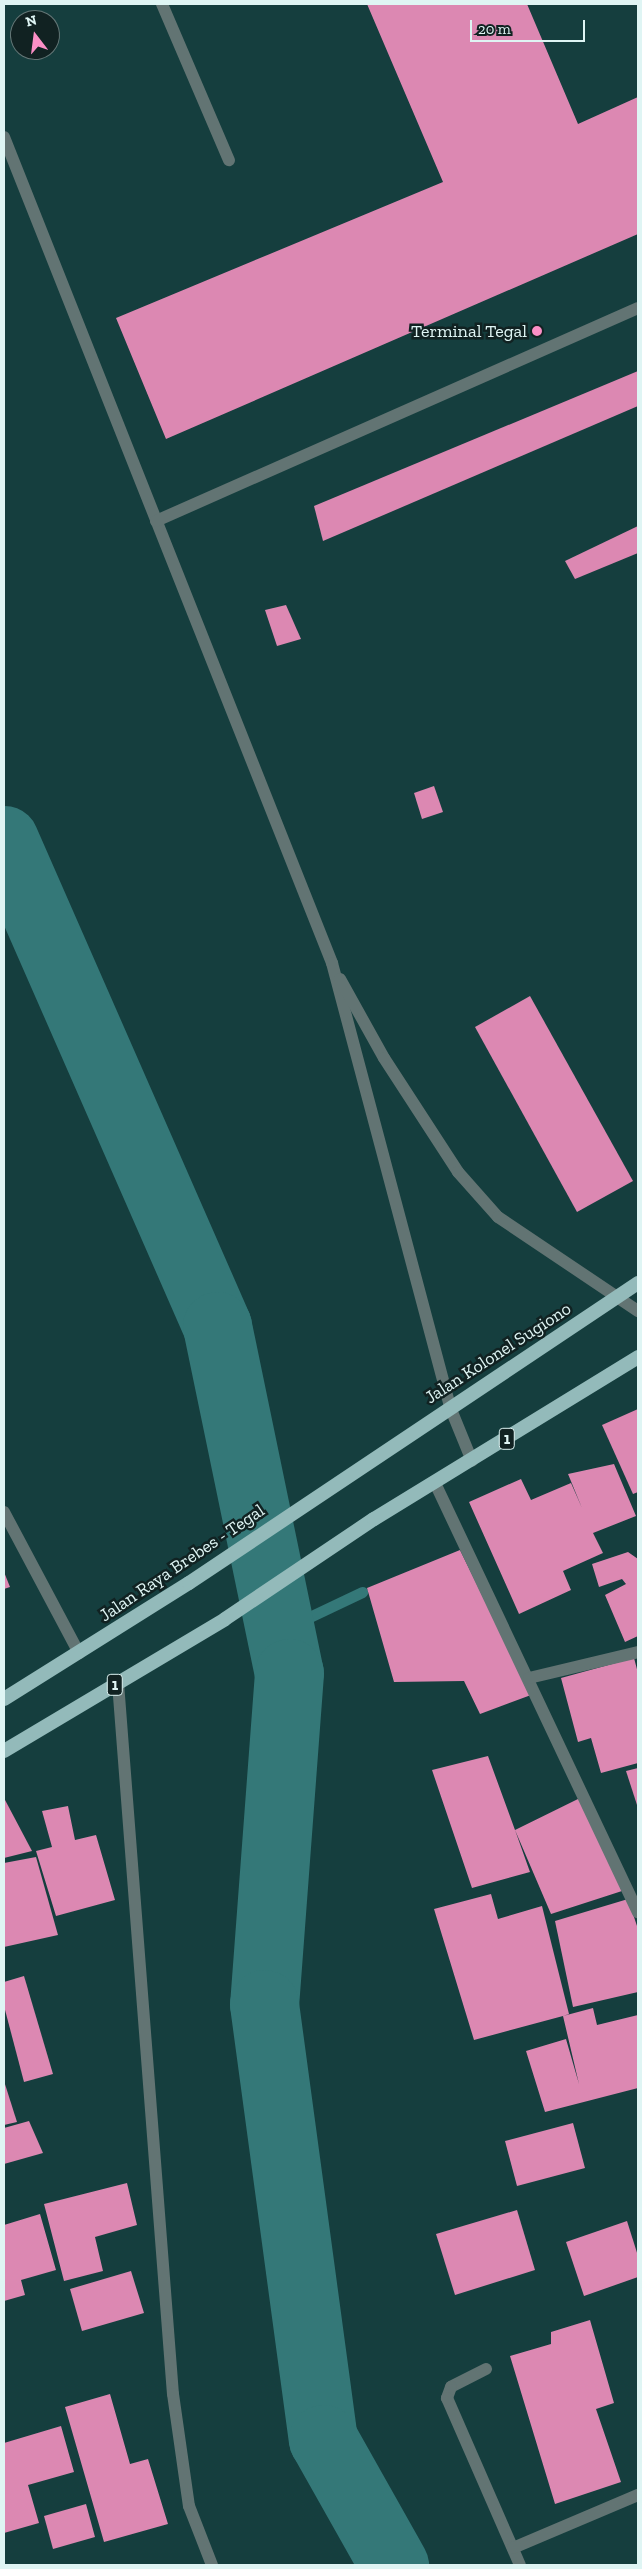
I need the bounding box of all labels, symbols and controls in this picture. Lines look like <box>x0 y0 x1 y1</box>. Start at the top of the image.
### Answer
north arrow <box>10 10 60 60</box>
scale bar <box>472 10 587 42</box>
text: N <box>24 11 39 31</box>
text: 20 m <box>478 20 511 38</box>
place label: Terminal Tegal <box>411 320 527 342</box>
marker: Terminal Tegal <box>531 325 543 337</box>
street label: Jalan Kolonel Sugiono <box>421 1298 575 1408</box>
road number: 1 <box>498 1426 516 1452</box>
street label: Jalan Raya Brebes - Tegal <box>95 1500 269 1626</box>
road number: 1 <box>106 1672 124 1698</box>

